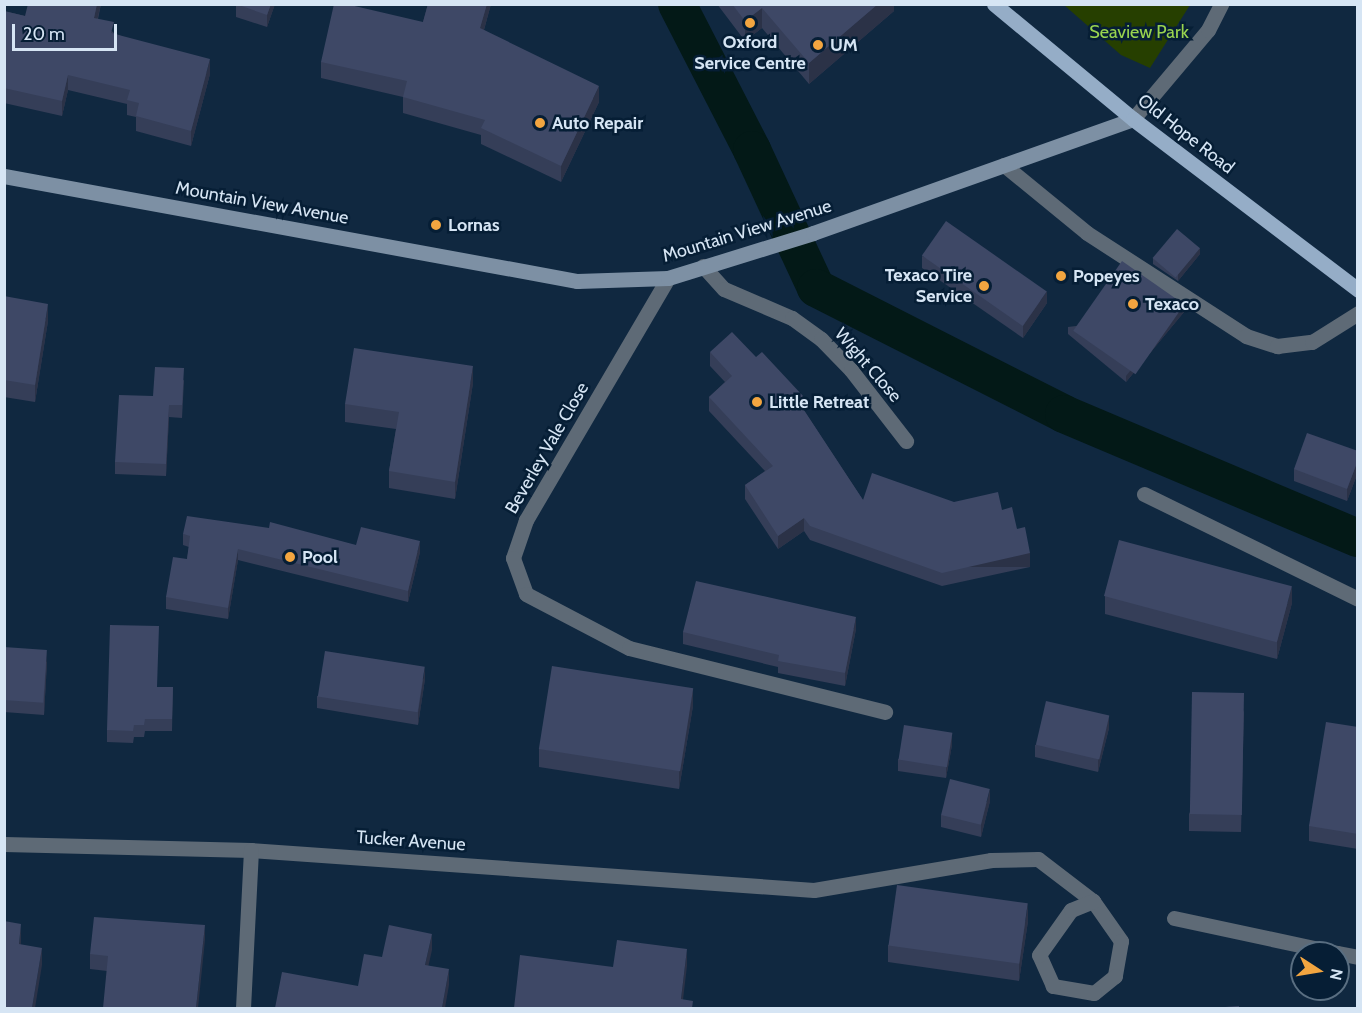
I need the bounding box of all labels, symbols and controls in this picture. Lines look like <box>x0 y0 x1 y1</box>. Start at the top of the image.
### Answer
scale bar <box>15 12 120 50</box>
marker: Oxford Service Centre <box>743 16 757 30</box>
park label: Seaview Park <box>1089 21 1189 43</box>
text: 20 m <box>23 23 65 45</box>
place label: Oxford Service Centre <box>694 32 806 74</box>
place label: UM <box>830 34 858 56</box>
marker: UM <box>811 38 825 52</box>
street label: Old Hope Road <box>1133 90 1239 178</box>
place label: Auto Repair <box>552 112 643 134</box>
marker: Auto Repair <box>533 116 547 130</box>
street label: Mountain View Avenue <box>174 177 350 229</box>
street label: Mountain View Avenue <box>660 195 834 267</box>
place label: Lornas <box>448 214 500 236</box>
marker: Lornas <box>429 218 443 232</box>
place label: Texaco Tire Service <box>885 265 972 308</box>
place label: Popeyes <box>1073 265 1140 287</box>
marker: Popeyes <box>1054 269 1068 283</box>
marker: Texaco Tire Service <box>977 279 991 293</box>
place label: Texaco <box>1145 293 1199 315</box>
marker: Texaco <box>1126 297 1140 311</box>
street label: Wight Close <box>830 323 906 407</box>
street label: Beverley Vale Close <box>501 378 593 518</box>
place label: Little Retreat <box>769 391 869 413</box>
marker: Little Retreat <box>750 395 764 409</box>
place label: Pool <box>302 546 338 568</box>
marker: Pool <box>283 550 297 564</box>
street label: Tucker Avenue <box>356 826 466 856</box>
north arrow <box>1290 941 1350 1001</box>
text: N <box>1326 967 1347 982</box>

